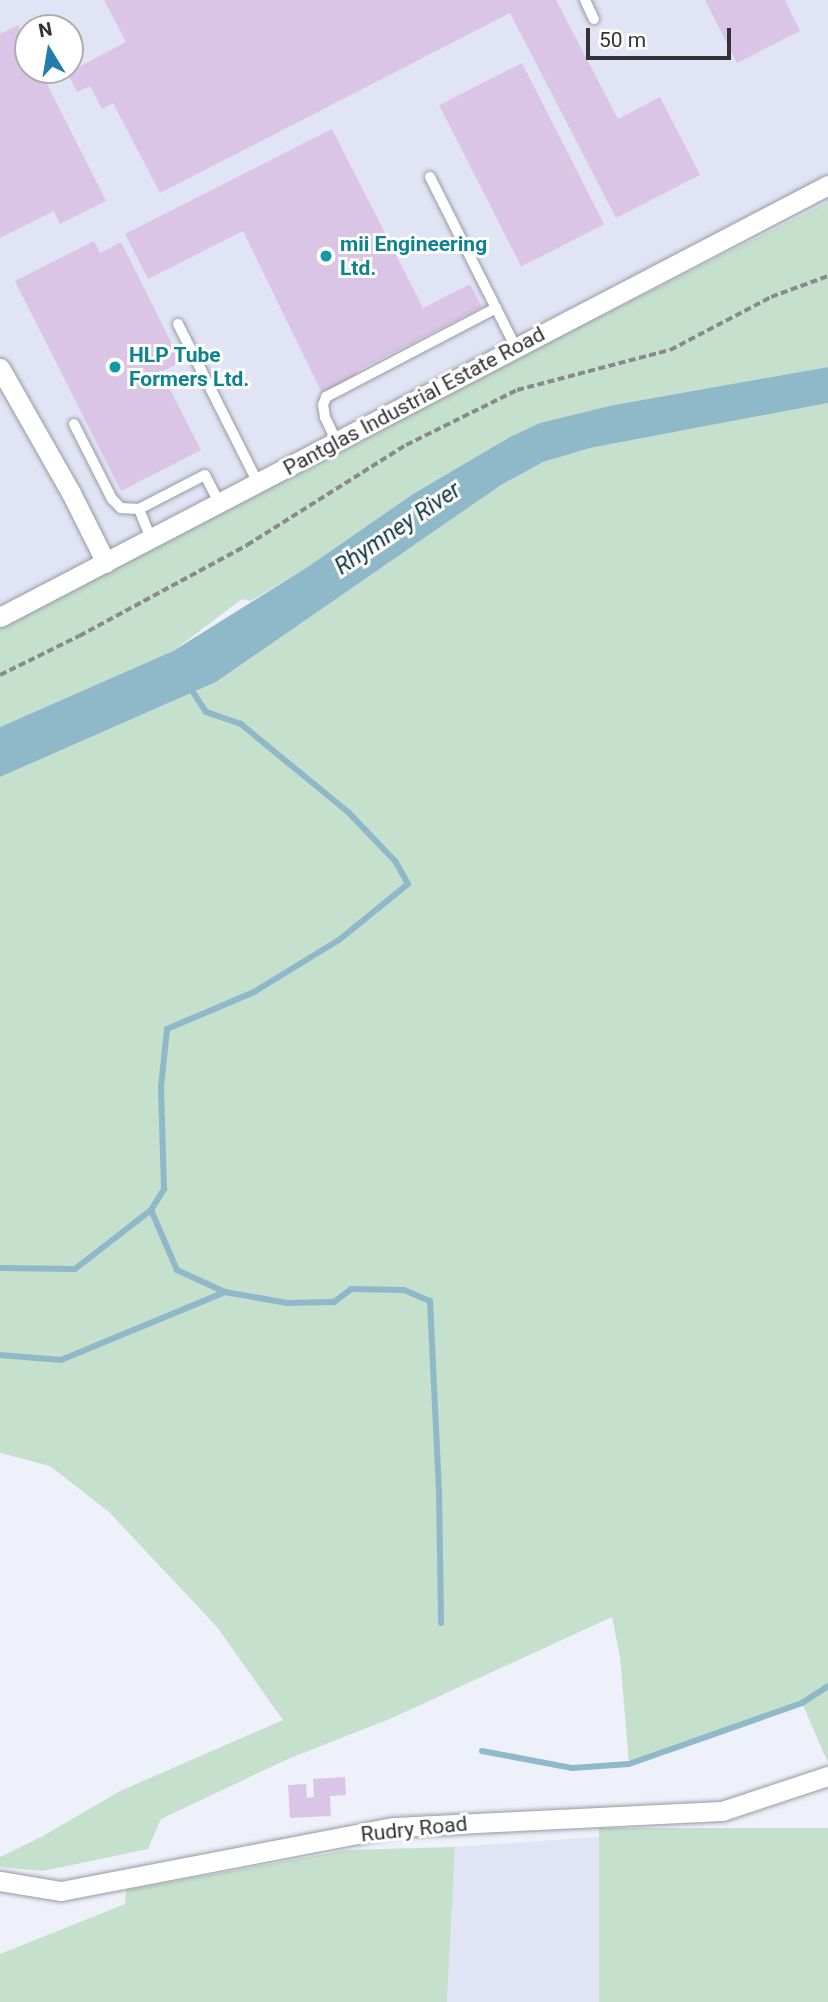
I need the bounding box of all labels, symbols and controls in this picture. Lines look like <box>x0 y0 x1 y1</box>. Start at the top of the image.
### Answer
north arrow <box>14 14 84 84</box>
scale bar <box>590 14 735 58</box>
text: N <box>37 17 54 42</box>
text: 50 m <box>599 28 646 52</box>
place label: mii Engineering Ltd. <box>340 231 487 281</box>
marker: mii Engineering Ltd. <box>318 248 334 264</box>
street label: Pantglas Industrial Estate Road <box>279 321 549 481</box>
place label: HLP Tube Formers Ltd. <box>129 342 249 392</box>
marker: HLP Tube Formers Ltd. <box>107 359 123 375</box>
water label: Rhymney River <box>330 477 466 581</box>
street label: Rudry Road <box>359 1811 469 1847</box>

